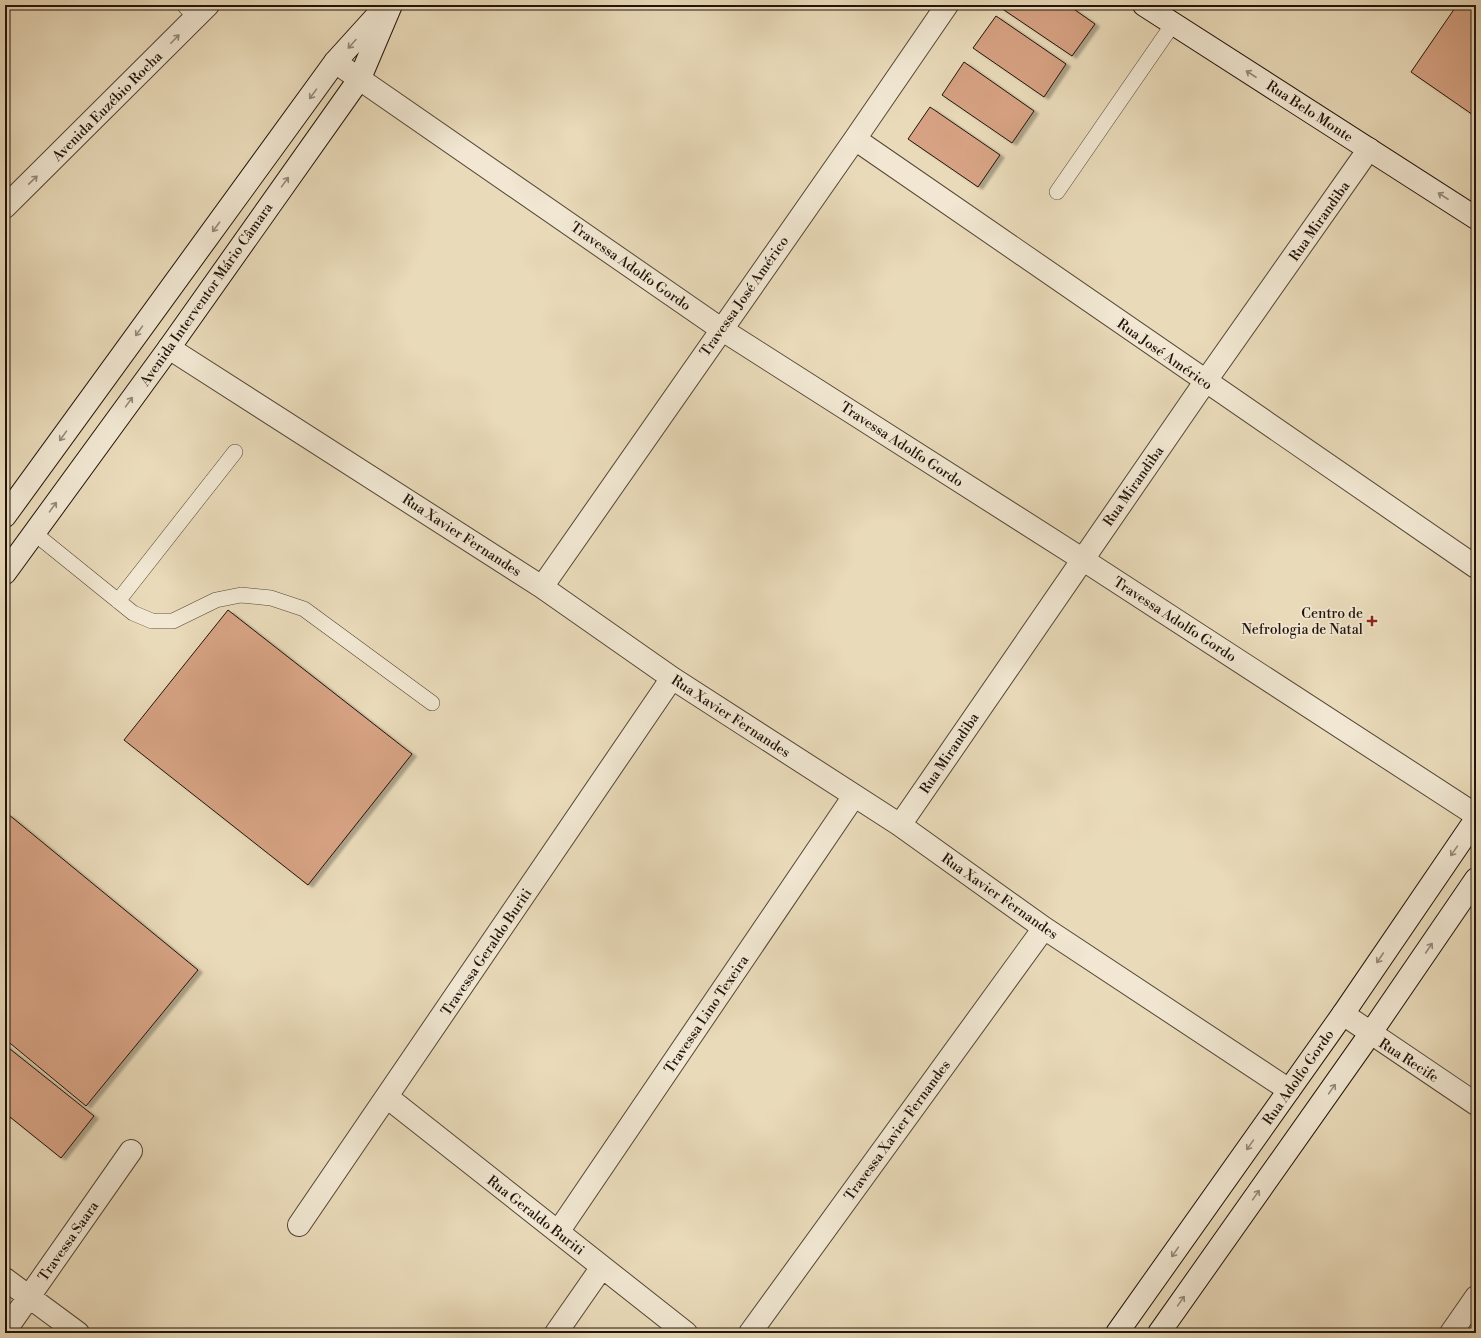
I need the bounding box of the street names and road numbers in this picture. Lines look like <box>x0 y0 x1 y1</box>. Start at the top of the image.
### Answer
street label: Avenida Euzébio Rocha <box>48 47 167 166</box>
street label: Rua Belo Monte <box>1263 77 1356 147</box>
street label: Rua Mirandiba <box>1286 177 1355 265</box>
street label: Avenida Interventor Mário Câmara <box>136 199 278 391</box>
street label: Travessa Adolfo Gordo <box>567 218 694 315</box>
street label: Travessa José Américo <box>696 233 793 360</box>
street label: Rua José Américo <box>1113 315 1216 394</box>
street label: Travessa Adolfo Gordo <box>837 398 966 491</box>
street label: Rua Mirandiba <box>1100 442 1169 530</box>
street label: Rua Xavier Fernandes <box>398 491 524 581</box>
street label: Travessa Adolfo Gordo <box>1110 573 1239 666</box>
street label: Rua Xavier Fernandes <box>667 672 793 762</box>
street label: Rua Mirandiba <box>916 709 984 797</box>
street label: Rua Xavier Fernandes <box>938 850 1061 944</box>
street label: Travessa Geraldo Buriti <box>437 885 536 1020</box>
street label: Travessa Lino Texeira <box>661 951 754 1077</box>
street label: Rua Adolfo Gordo <box>1259 1026 1339 1129</box>
street label: Rua Recife <box>1375 1035 1442 1087</box>
street label: Travessa Xavier Fernandes <box>841 1057 955 1204</box>
street label: Rua Geraldo Buriti <box>483 1172 588 1260</box>
street label: Travessa Saara <box>35 1197 104 1285</box>

